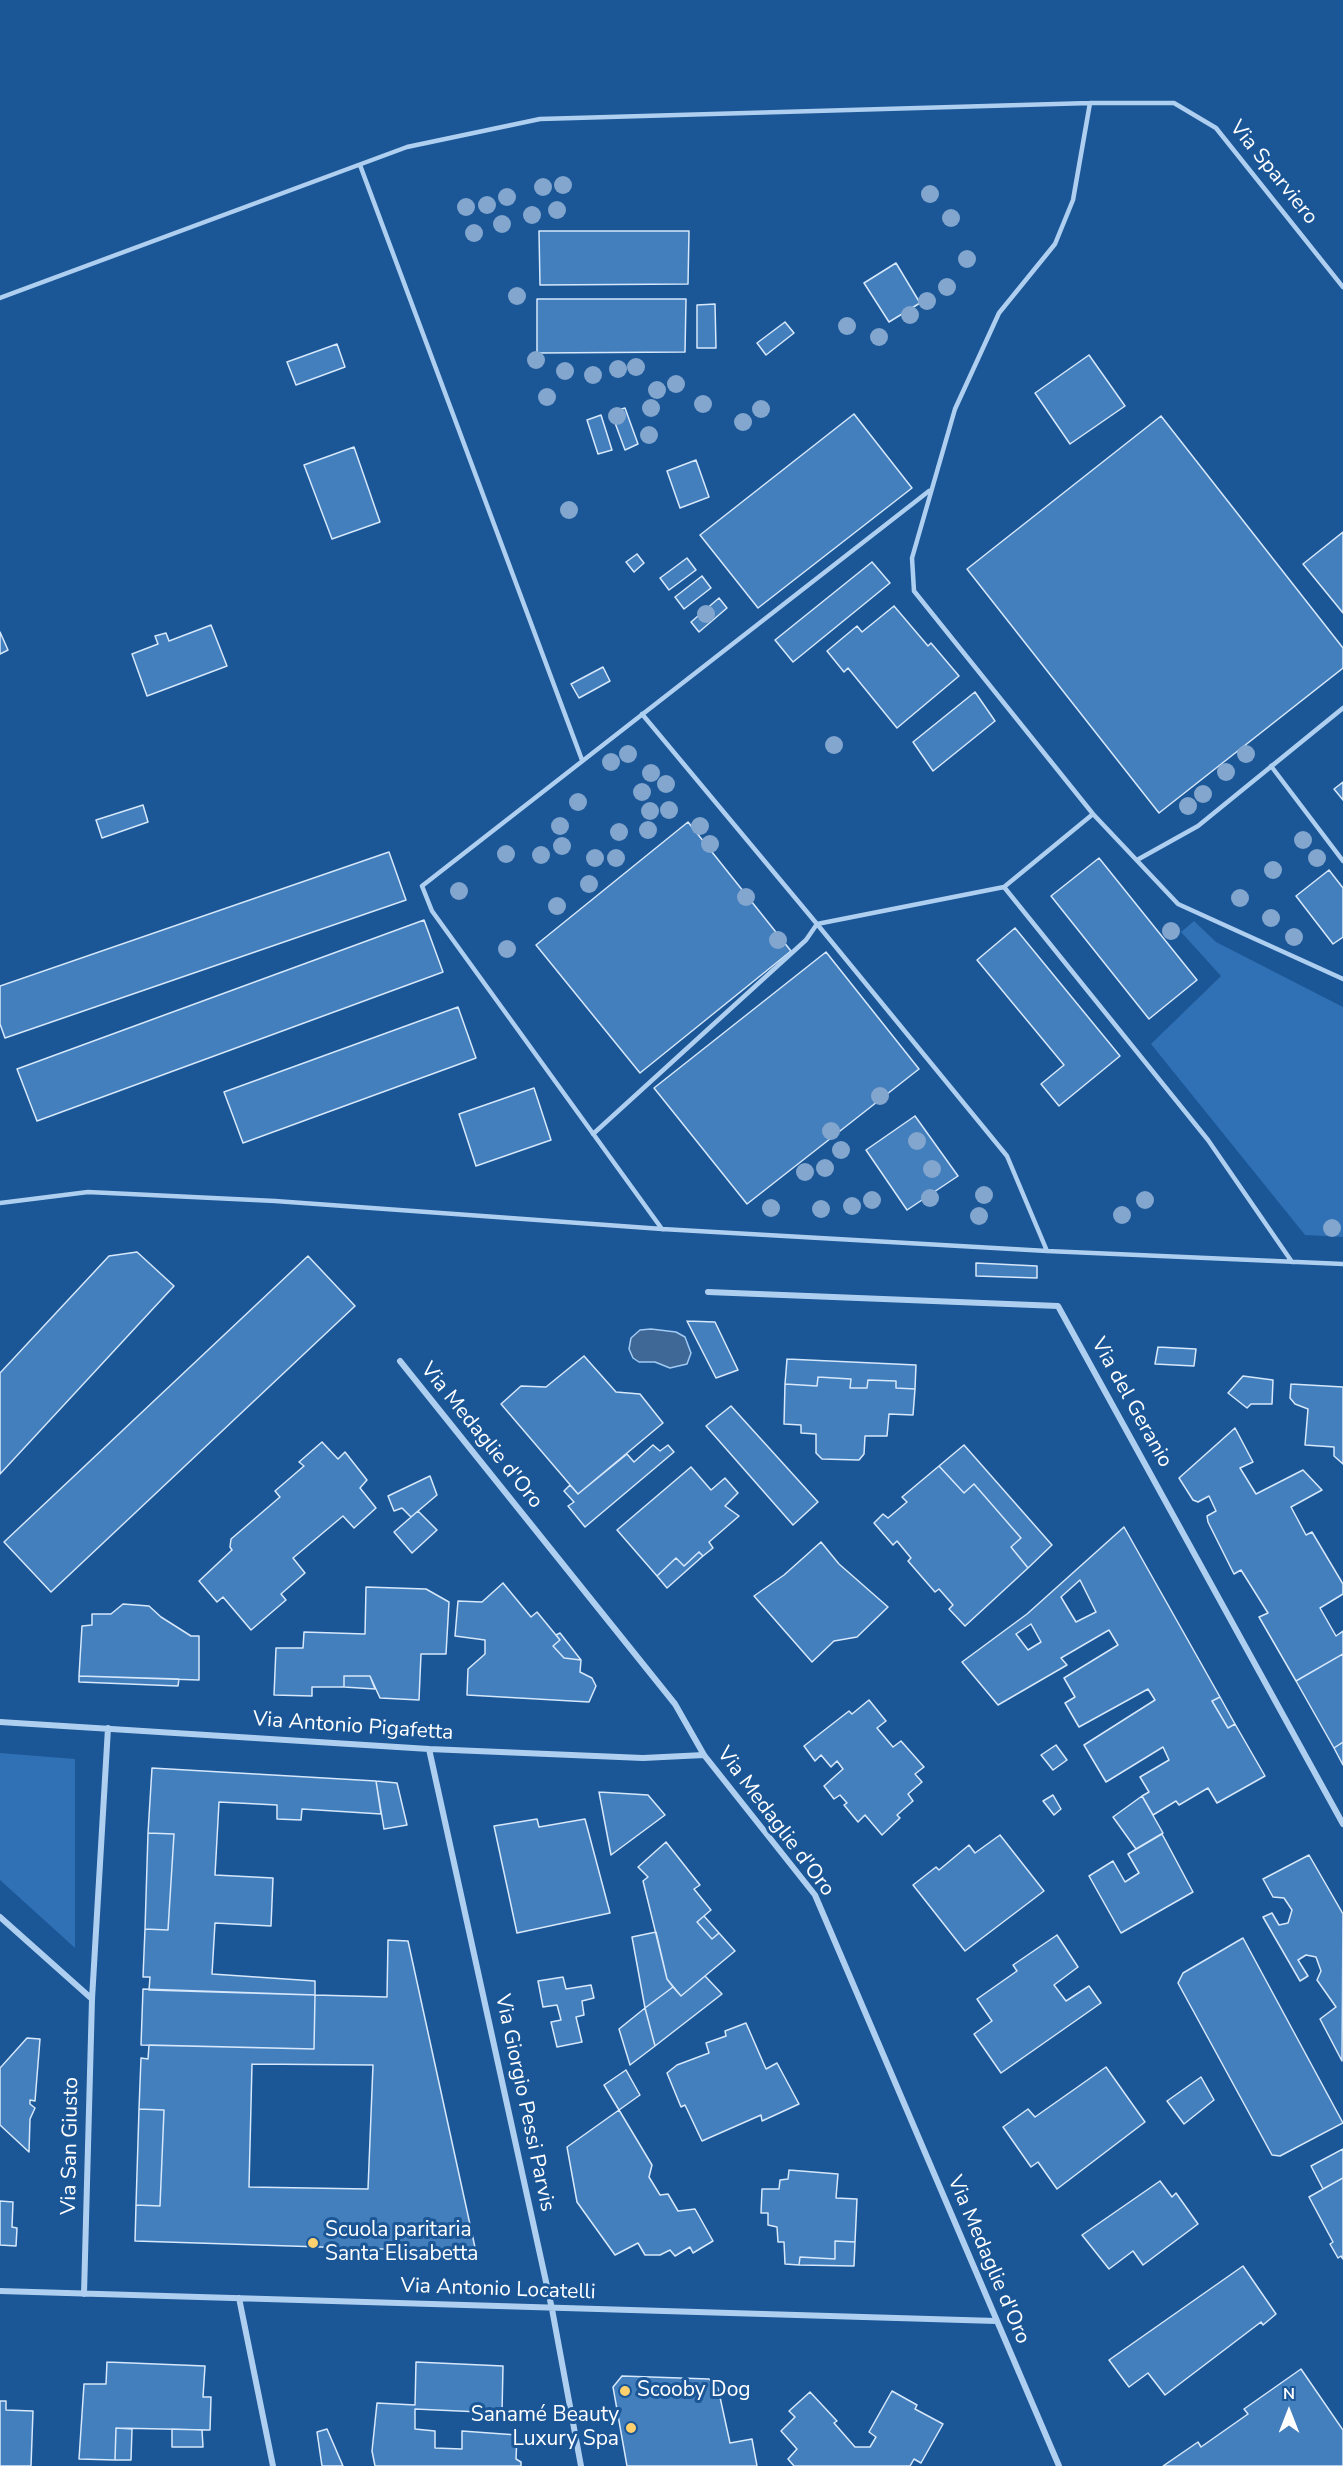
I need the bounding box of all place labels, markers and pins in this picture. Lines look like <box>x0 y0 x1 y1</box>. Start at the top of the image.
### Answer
place label: Scuola paritaria Santa Elisabetta <box>325 2218 478 2268</box>
marker: Scuola paritaria Santa Elisabetta <box>306 2236 320 2250</box>
place label: Scooby Dog <box>637 2378 751 2404</box>
marker: Scooby Dog <box>618 2384 632 2398</box>
place label: Sanamé Beauty Luxury Spa <box>471 2403 619 2453</box>
marker: Sanamé Beauty Luxury Spa <box>624 2421 638 2435</box>

